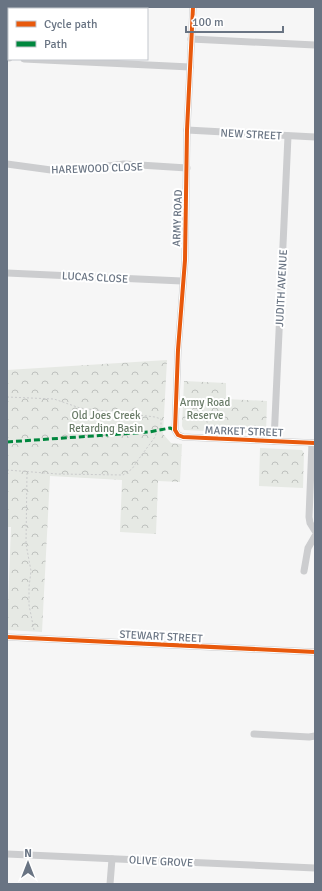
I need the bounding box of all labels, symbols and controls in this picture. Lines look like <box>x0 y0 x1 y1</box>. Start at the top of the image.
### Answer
legend <box>8 8 148 60</box>
scale bar <box>186 8 283 34</box>
text: 100 m <box>192 15 224 30</box>
text: Cycle path <box>44 17 97 32</box>
text: Path <box>44 37 67 52</box>
street label: NEW STREET <box>220 126 282 143</box>
street label: HAREWOOD CLOSE <box>51 160 143 177</box>
street label: ARMY ROAD <box>170 189 185 247</box>
street label: JUDITH AVENUE <box>273 249 290 327</box>
street label: LUCAS CLOSE <box>62 269 128 286</box>
park label: Army Road Reserve <box>180 396 230 422</box>
park label: Old Joes Creek Retarding Basin <box>69 409 143 435</box>
street label: MARKET STREET <box>205 424 284 439</box>
street label: STEWART STREET <box>119 628 203 645</box>
north arrow <box>8 843 48 883</box>
text: N <box>24 847 32 860</box>
street label: OLIVE GROVE <box>129 853 193 870</box>

